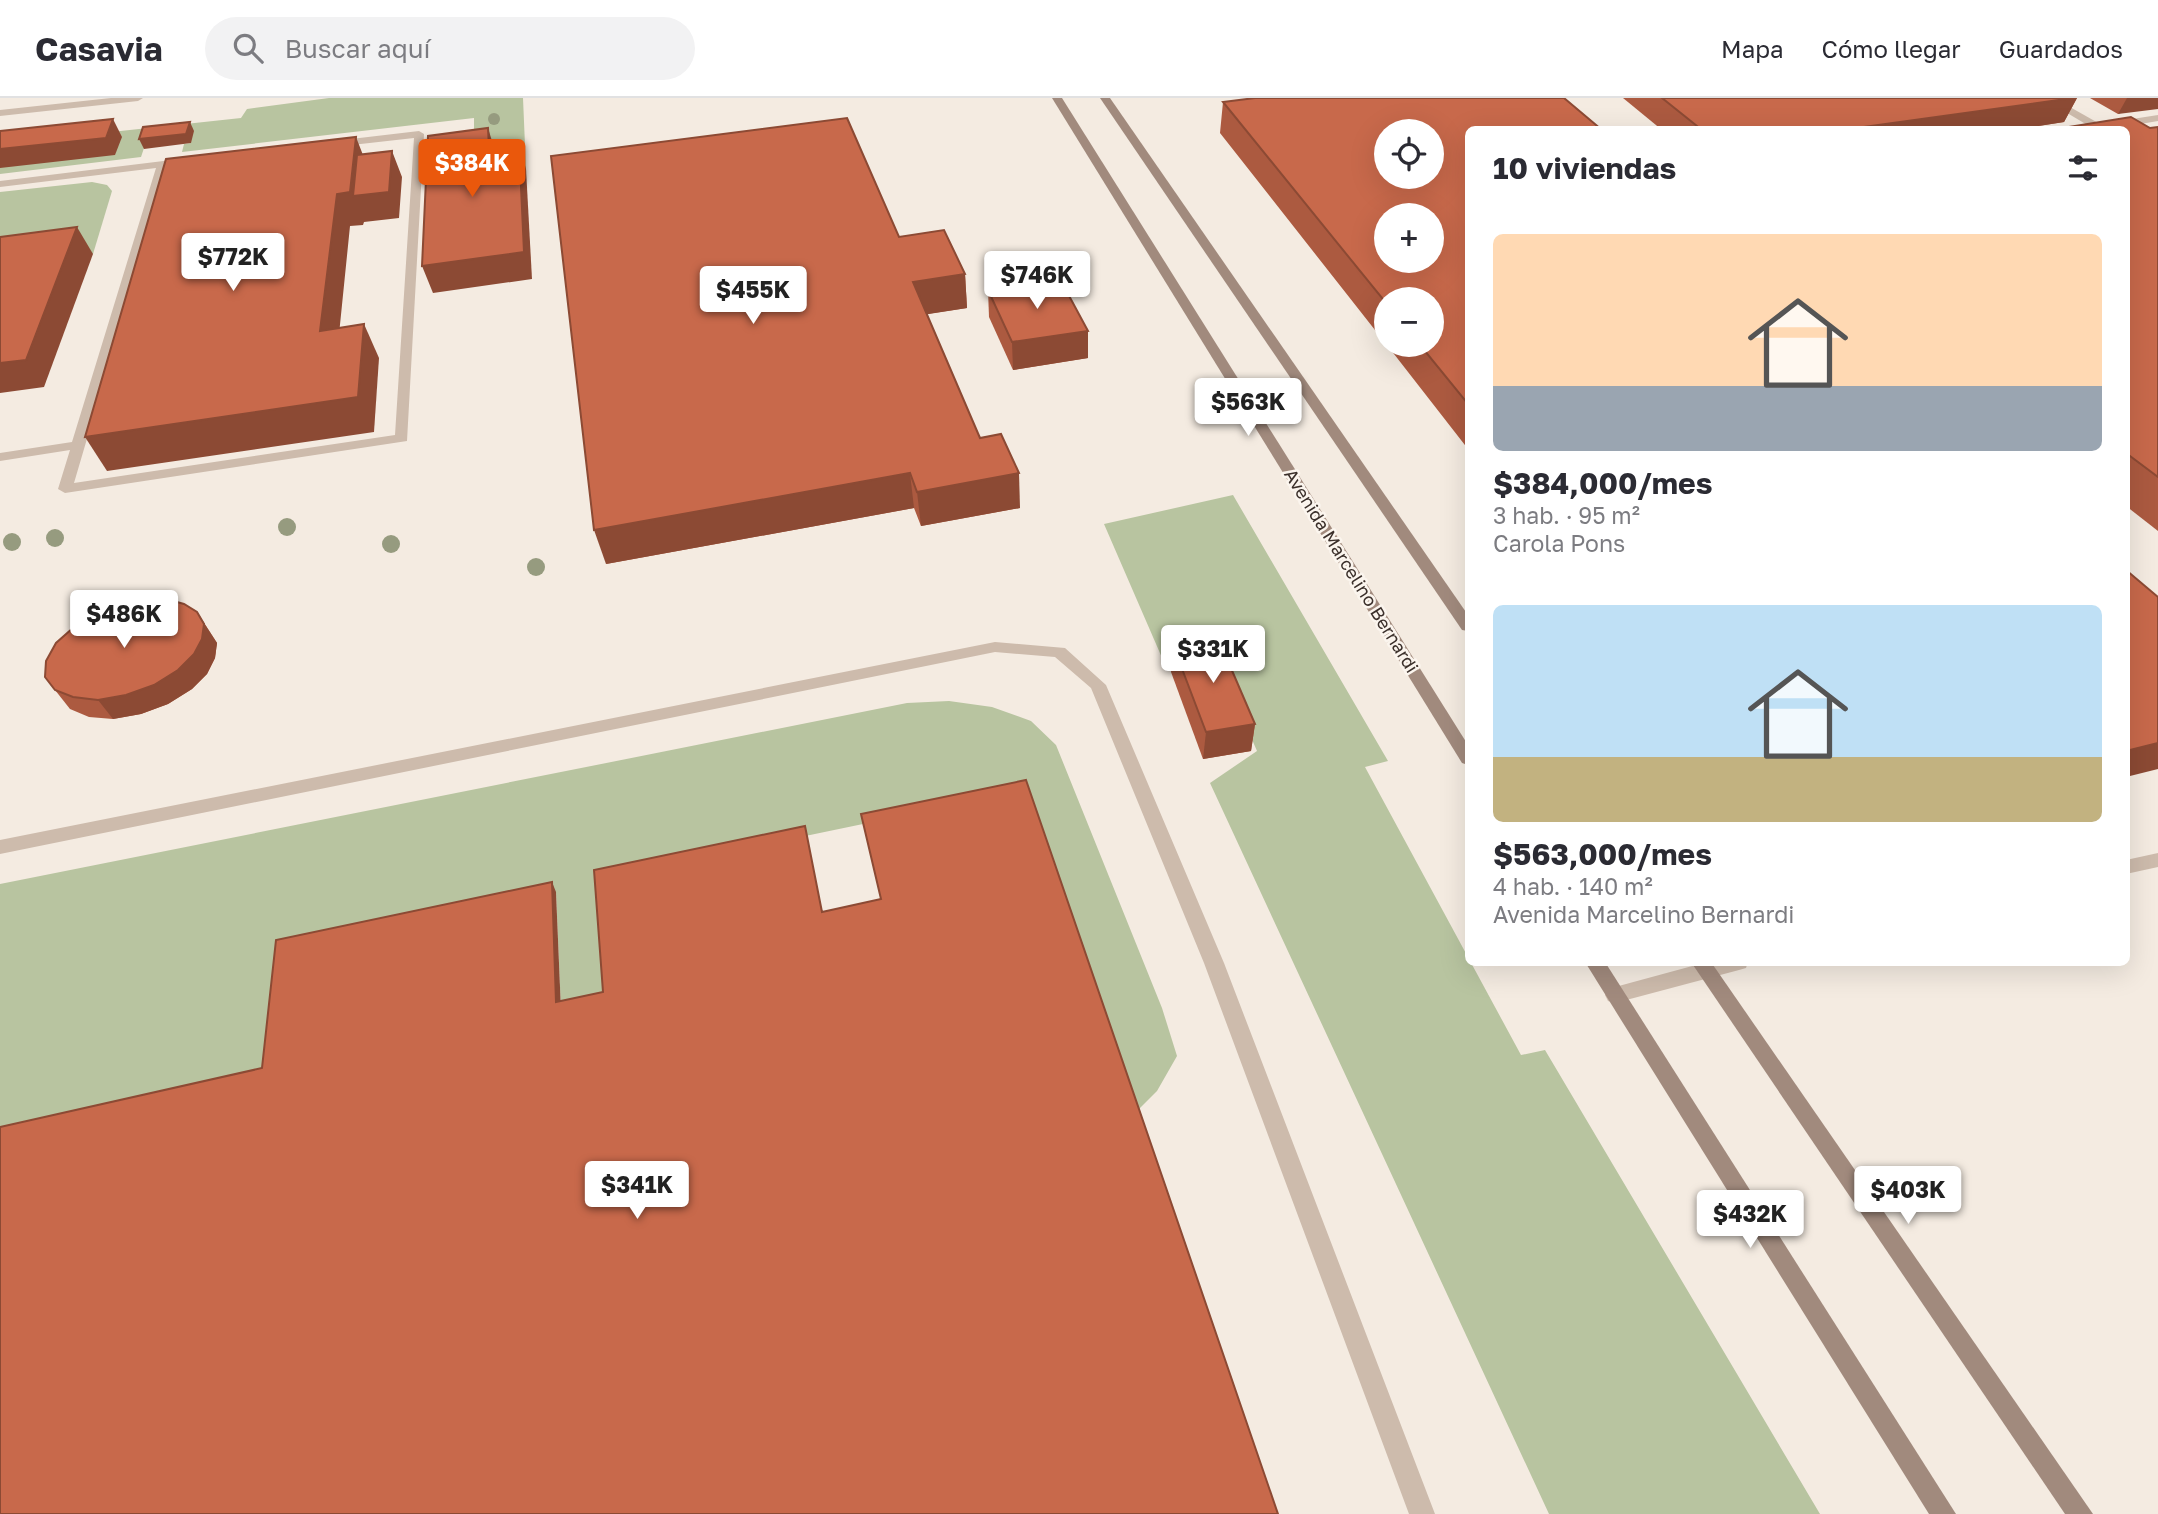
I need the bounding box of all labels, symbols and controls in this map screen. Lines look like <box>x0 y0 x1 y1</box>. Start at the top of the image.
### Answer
search box <box>205 17 695 80</box>
text: Casavia <box>35 29 163 68</box>
icon: search <box>229 29 267 67</box>
text: Buscar aquí <box>285 33 430 64</box>
text: Mapa <box>1721 34 1784 63</box>
text: Cómo llegar <box>1822 34 1961 63</box>
text: Guardados <box>1999 34 2123 63</box>
map controls <box>1374 119 1444 357</box>
button: locate <box>1374 119 1444 189</box>
pin: $384K <box>423 140 521 199</box>
text: $384K <box>434 148 510 176</box>
icon: filters <box>2064 149 2102 187</box>
text: 10 viviendas <box>1493 150 1676 186</box>
button: + <box>1374 203 1444 273</box>
pin: $772K <box>184 234 282 293</box>
text: $772K <box>197 242 269 270</box>
pin: $746K <box>988 252 1086 311</box>
text: $746K <box>1000 260 1074 288</box>
pin: $455K <box>704 266 802 326</box>
text: $455K <box>716 275 790 303</box>
icon: home <box>1735 280 1861 406</box>
button: − <box>1374 287 1444 357</box>
pin: $563K <box>1199 378 1297 438</box>
text: $563K <box>1211 387 1285 415</box>
street label: Avenida Marcelino Bernardi <box>1280 465 1424 676</box>
text: $384,000/mes <box>1493 465 1713 501</box>
text: 3 hab. · 95 m² <box>1493 501 1640 529</box>
text: Carola Pons <box>1493 529 1625 557</box>
pin: $486K <box>75 590 173 650</box>
text: $486K <box>86 599 162 627</box>
pin: $331K <box>1164 626 1262 685</box>
text: $331K <box>1177 634 1249 662</box>
icon: home <box>1735 651 1861 777</box>
text: $563,000/mes <box>1493 836 1712 872</box>
text: 4 hab. · 140 m² <box>1493 872 1653 900</box>
text: Avenida Marcelino Bernardi <box>1493 900 1795 928</box>
pin: $341K <box>588 1162 686 1221</box>
pin: $403K <box>1859 1166 1957 1226</box>
text: $341K <box>601 1170 673 1198</box>
text: $403K <box>1870 1175 1946 1203</box>
pin: $432K <box>1701 1190 1799 1250</box>
text: $432K <box>1713 1199 1787 1227</box>

